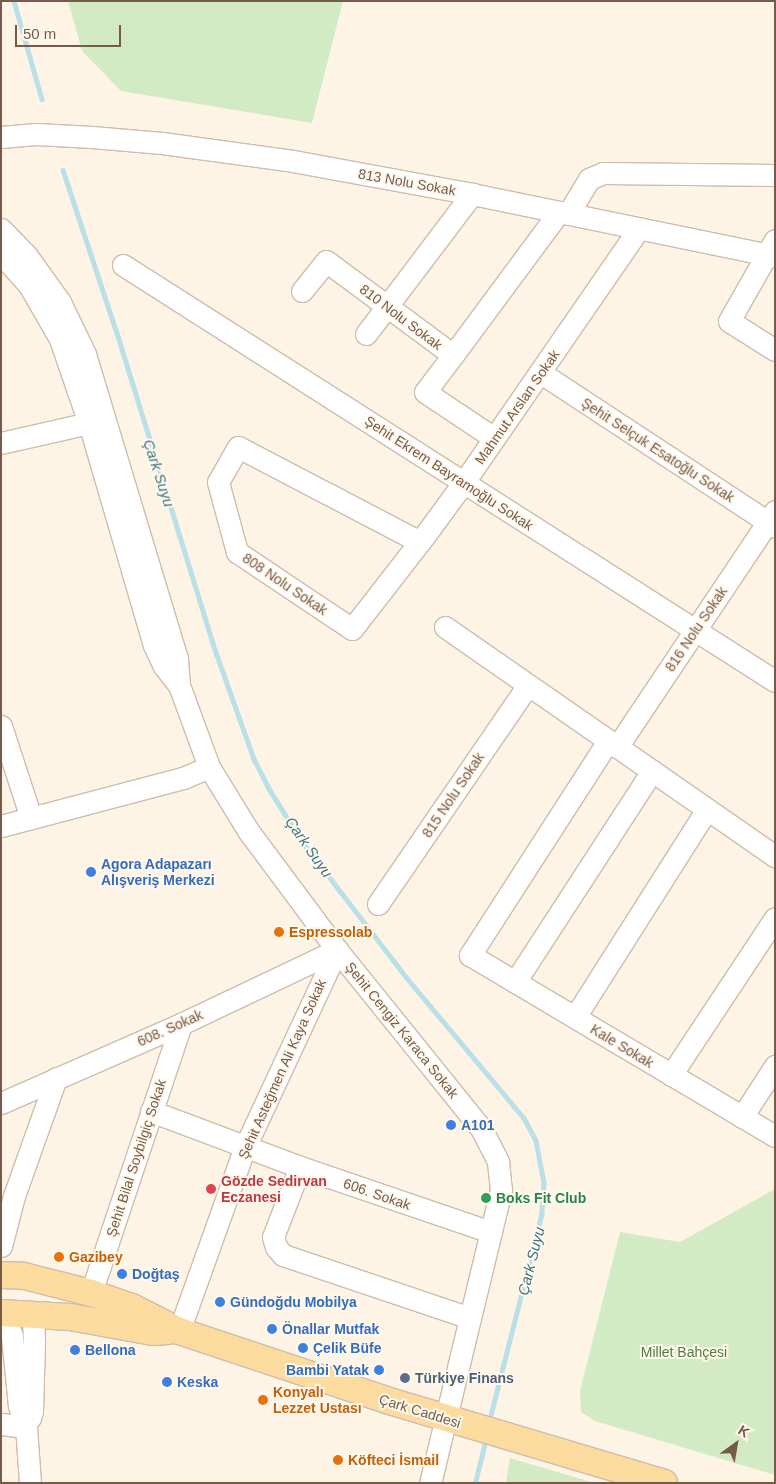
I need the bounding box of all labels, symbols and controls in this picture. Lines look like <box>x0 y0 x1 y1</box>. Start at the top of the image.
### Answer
scale bar <box>18 15 124 47</box>
text: 50 m <box>23 25 56 42</box>
street label: 813 Nolu Sokak <box>357 165 457 199</box>
street label: 810 Nolu Sokak <box>356 281 446 353</box>
street label: Mahmut Arslan Sokak <box>471 346 563 468</box>
street label: Şehit Selçuk Esatoğlu Sokak <box>578 394 738 506</box>
street label: Şehit Ekrem Bayramoğlu Sokak <box>362 412 536 534</box>
water label: Çark Suyu <box>140 437 178 509</box>
street label: 808 Nolu Sokak <box>239 549 331 619</box>
street label: 816 Nolu Sokak <box>661 583 731 675</box>
street label: 815 Nolu Sokak <box>418 749 488 841</box>
water label: Çark Suyu <box>282 813 336 881</box>
place label: Agora Adapazarı Alışveriş Merkezi <box>101 856 215 889</box>
marker: Agora Adapazarı Alışveriş Merkezi <box>85 866 97 878</box>
place label: Espressolab <box>289 924 372 940</box>
marker: Espressolab <box>273 926 285 938</box>
street label: Şehit Cengiz Karaca Sokak <box>342 958 462 1102</box>
street label: Şehit Asteğmen Ali Kaya Sokak <box>234 976 330 1162</box>
street label: 608. Sokak <box>135 1006 205 1050</box>
street label: Kale Sokak <box>587 1021 657 1071</box>
street label: Şehit Bilal Soybilgiç Sokak <box>103 1077 169 1239</box>
place label: A101 <box>461 1117 494 1133</box>
marker: A101 <box>445 1119 457 1131</box>
place label: Gözde Sedirvan Eczanesi <box>221 1173 327 1206</box>
street label: 606. Sokak <box>341 1175 413 1213</box>
marker: Gözde Sedirvan Eczanesi <box>205 1183 217 1195</box>
place label: Boks Fit Club <box>496 1190 586 1206</box>
marker: Boks Fit Club <box>480 1192 492 1204</box>
water label: Çark Suyu <box>514 1225 548 1297</box>
place label: Gazibey <box>69 1249 123 1265</box>
marker: Gazibey <box>53 1251 65 1263</box>
place label: Doğtaş <box>132 1266 179 1282</box>
marker: Doğtaş <box>116 1268 128 1280</box>
place label: Gündoğdu Mobilya <box>230 1294 357 1310</box>
marker: Gündoğdu Mobilya <box>214 1296 226 1308</box>
place label: Önallar Mutfak <box>282 1321 379 1337</box>
marker: Önallar Mutfak <box>266 1323 278 1335</box>
place label: Çelik Büfe <box>313 1340 381 1356</box>
place label: Bellona <box>85 1342 136 1358</box>
marker: Çelik Büfe <box>297 1342 309 1354</box>
marker: Bellona <box>69 1344 81 1356</box>
park label: Millet Bahçesi <box>641 1344 727 1360</box>
place label: Bambi Yatak <box>286 1362 369 1378</box>
marker: Bambi Yatak <box>373 1364 385 1376</box>
place label: Türkiye Finans <box>415 1370 514 1386</box>
marker: Türkiye Finans <box>399 1372 411 1384</box>
place label: Keska <box>177 1374 218 1390</box>
marker: Keska <box>161 1376 173 1388</box>
place label: Konyalı Lezzet Ustası <box>273 1384 362 1416</box>
street label: Çark Caddesi <box>377 1391 463 1431</box>
marker: Konyalı Lezzet Ustası <box>257 1394 269 1406</box>
north arrow <box>711 1419 761 1469</box>
text: K <box>735 1422 752 1441</box>
place label: Köfteci İsmail <box>348 1452 439 1468</box>
marker: Köfteci İsmail <box>332 1454 344 1466</box>

